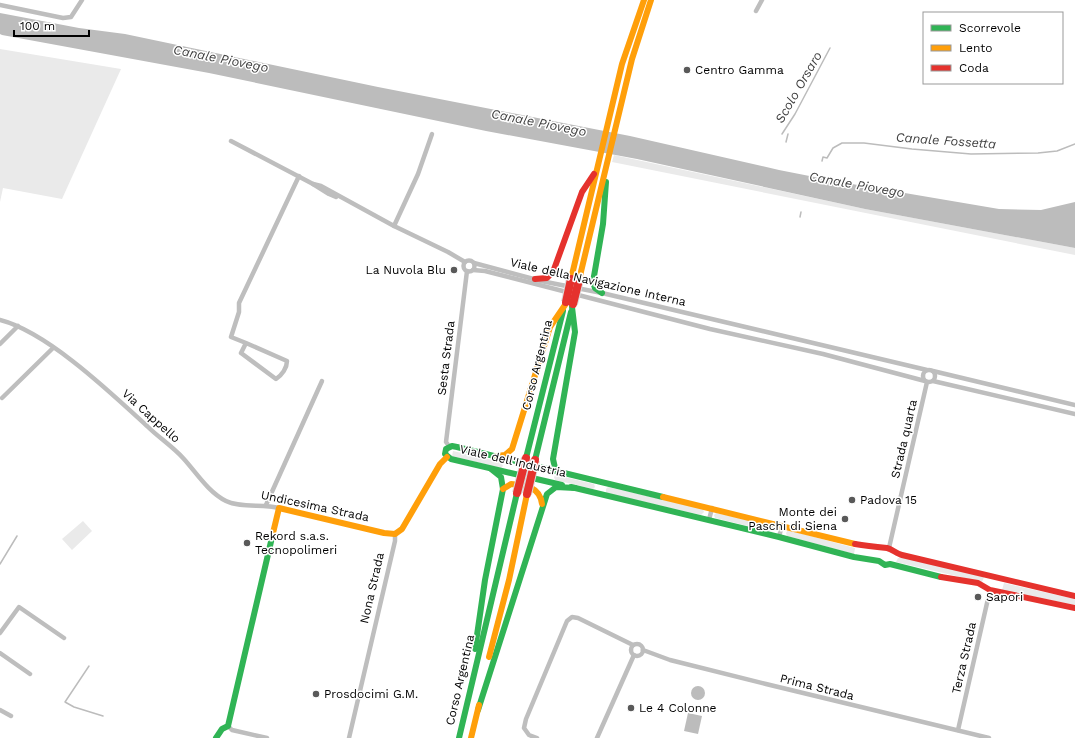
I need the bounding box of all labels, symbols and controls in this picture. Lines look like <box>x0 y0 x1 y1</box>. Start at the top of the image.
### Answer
scale bar <box>14 12 89 38</box>
legend <box>923 12 1063 84</box>
text: 100 m <box>20 19 55 33</box>
text: Scorrevole <box>959 21 1021 35</box>
text: Lento <box>959 41 993 55</box>
water label: Canale Piovego <box>172 42 270 75</box>
water label: Scolo Orsaro <box>772 49 825 126</box>
text: Coda <box>959 61 989 75</box>
place label: Centro Gamma <box>695 63 784 77</box>
marker: Centro Gamma <box>682 65 692 75</box>
water label: Canale Piovego <box>490 106 588 139</box>
water label: Canale Fossetta <box>895 130 997 151</box>
water label: Canale Piovego <box>808 169 906 200</box>
street label: Viale della Navigazione Interna <box>509 255 687 309</box>
place label: La Nuvola Blu <box>365 263 446 277</box>
marker: La Nuvola Blu <box>449 265 459 275</box>
street label: Corso Argentina <box>519 318 555 412</box>
street label: Sesta Strada <box>434 320 458 396</box>
street label: Via Cappello <box>119 386 183 446</box>
street label: Strada quarta <box>888 398 920 480</box>
street label: Viale dell'Industria <box>458 442 568 480</box>
street label: Undicesima Strada <box>260 488 371 524</box>
place label: Padova 15 <box>860 493 917 507</box>
marker: Padova 15 <box>847 495 857 505</box>
place label: Monte dei Paschi di Siena <box>748 505 837 533</box>
marker: Monte dei Paschi di Siena <box>840 514 850 524</box>
place label: Rekord s.a.s. Tecnopolimeri <box>255 529 337 557</box>
marker: Rekord s.a.s. Tecnopolimeri <box>242 538 252 548</box>
street label: Nona Strada <box>357 551 387 625</box>
place label: Sapori <box>986 590 1023 604</box>
marker: Sapori <box>973 592 983 602</box>
street label: Terza Strada <box>949 621 979 695</box>
street label: Corso Argentina <box>443 633 477 727</box>
street label: Prima Strada <box>778 671 856 703</box>
place label: Prosdocimi G.M. <box>324 687 418 701</box>
marker: Prosdocimi G.M. <box>311 689 321 699</box>
place label: Le 4 Colonne <box>639 701 717 715</box>
marker: Le 4 Colonne <box>626 703 636 713</box>

